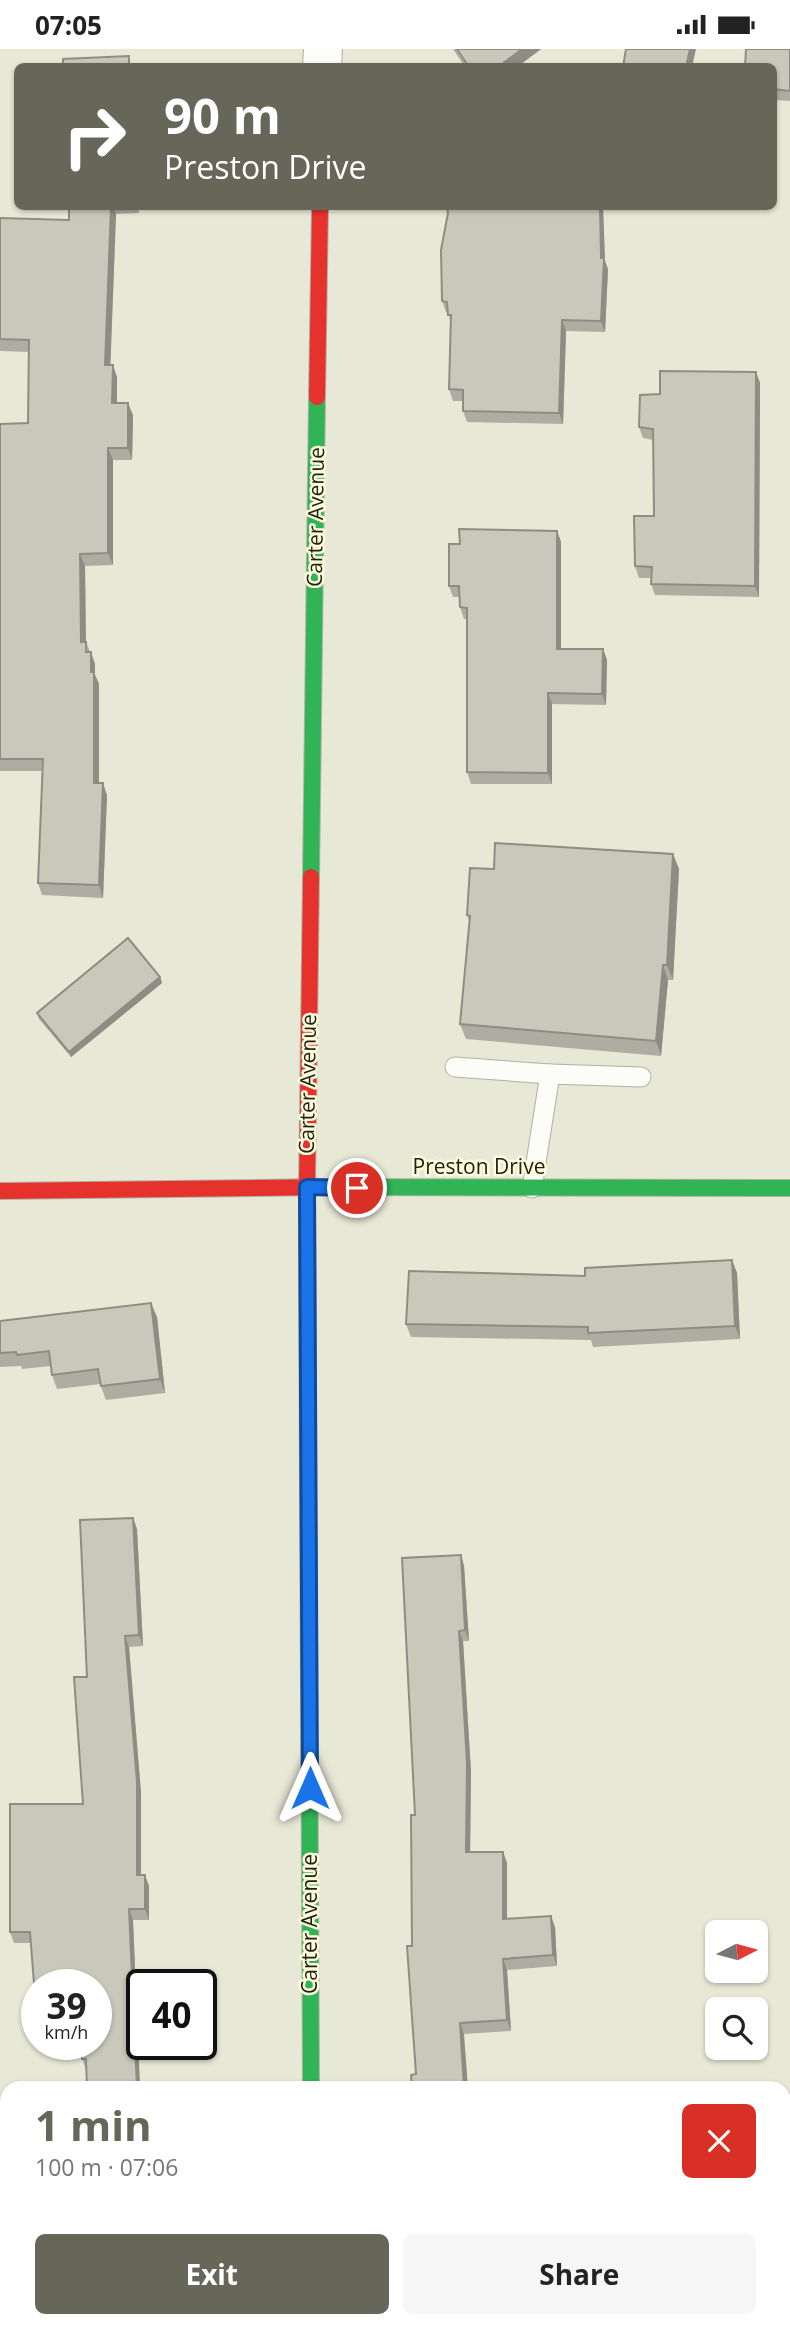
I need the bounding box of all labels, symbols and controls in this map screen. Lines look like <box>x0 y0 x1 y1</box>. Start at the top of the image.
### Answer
text: 07:05 <box>35 7 102 43</box>
text: 90 m <box>164 82 281 148</box>
icon: right <box>49 91 140 182</box>
text: Preston Drive <box>164 145 366 188</box>
street label: Carter Avenue <box>300 447 330 587</box>
street label: Carter Avenue <box>292 1014 322 1154</box>
street label: Preston Drive <box>413 1152 545 1180</box>
pin <box>327 1158 387 1218</box>
icon: arrive <box>338 1169 376 1207</box>
position arrow <box>273 1751 347 1825</box>
street label: Carter Avenue <box>295 1854 323 1994</box>
north arrow <box>705 1920 768 1983</box>
map controls <box>705 1920 768 2060</box>
speed limit sign: 40 <box>126 1969 217 2060</box>
text: 39 <box>46 1982 87 2029</box>
button: search <box>705 1997 768 2060</box>
text: km/h <box>45 2020 88 2044</box>
text: 1 min <box>35 2096 152 2153</box>
button: close <box>682 2104 756 2178</box>
text: 100 m · 07:06 <box>35 2151 178 2183</box>
button: Exit <box>35 2234 389 2314</box>
button: Share <box>403 2234 756 2314</box>

